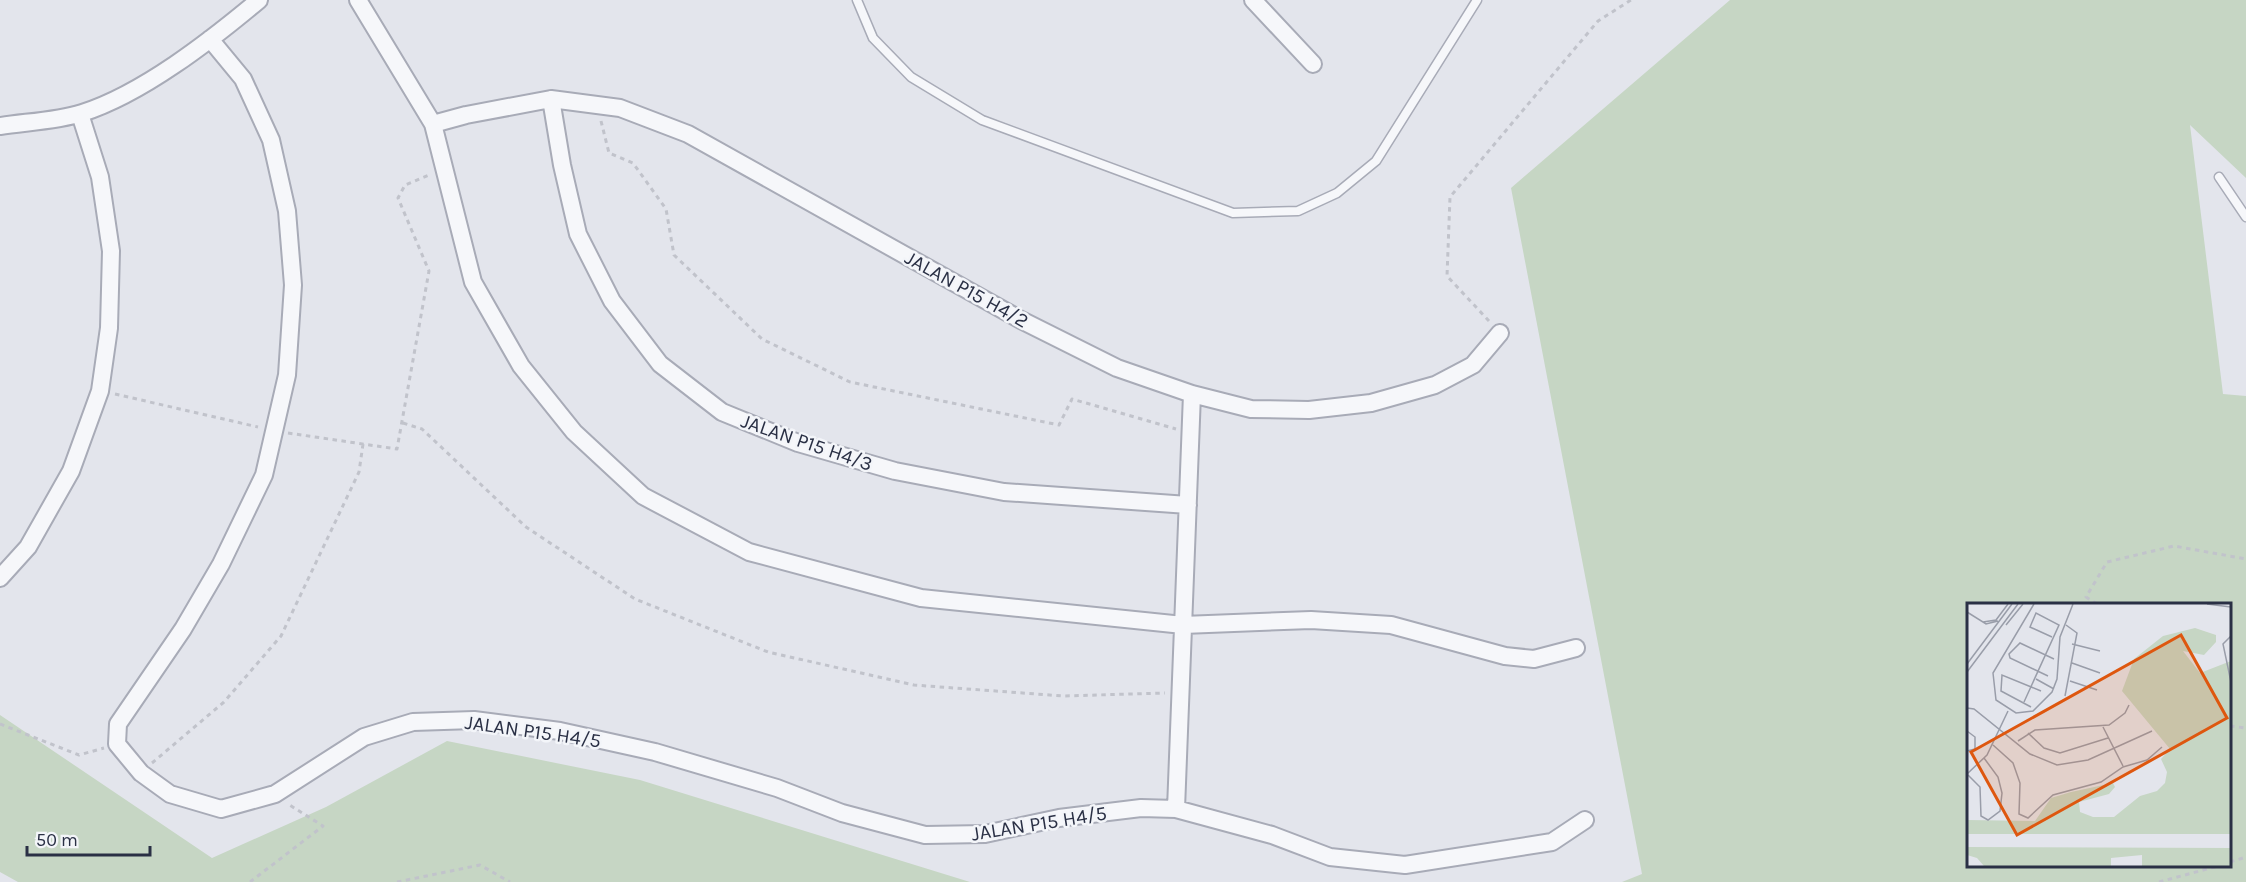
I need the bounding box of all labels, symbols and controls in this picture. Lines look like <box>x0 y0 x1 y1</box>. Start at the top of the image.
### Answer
street label: JALAN P15 H4/2 <box>901 246 1032 333</box>
street label: JALAN P15 H4/3 <box>738 409 876 476</box>
inset map <box>1967 603 2231 867</box>
street label: JALAN P15 H4/5 <box>463 711 602 752</box>
street label: JALAN P15 H4/5 <box>970 801 1109 846</box>
scale bar <box>27 819 150 857</box>
text: 50 m <box>36 829 78 851</box>

